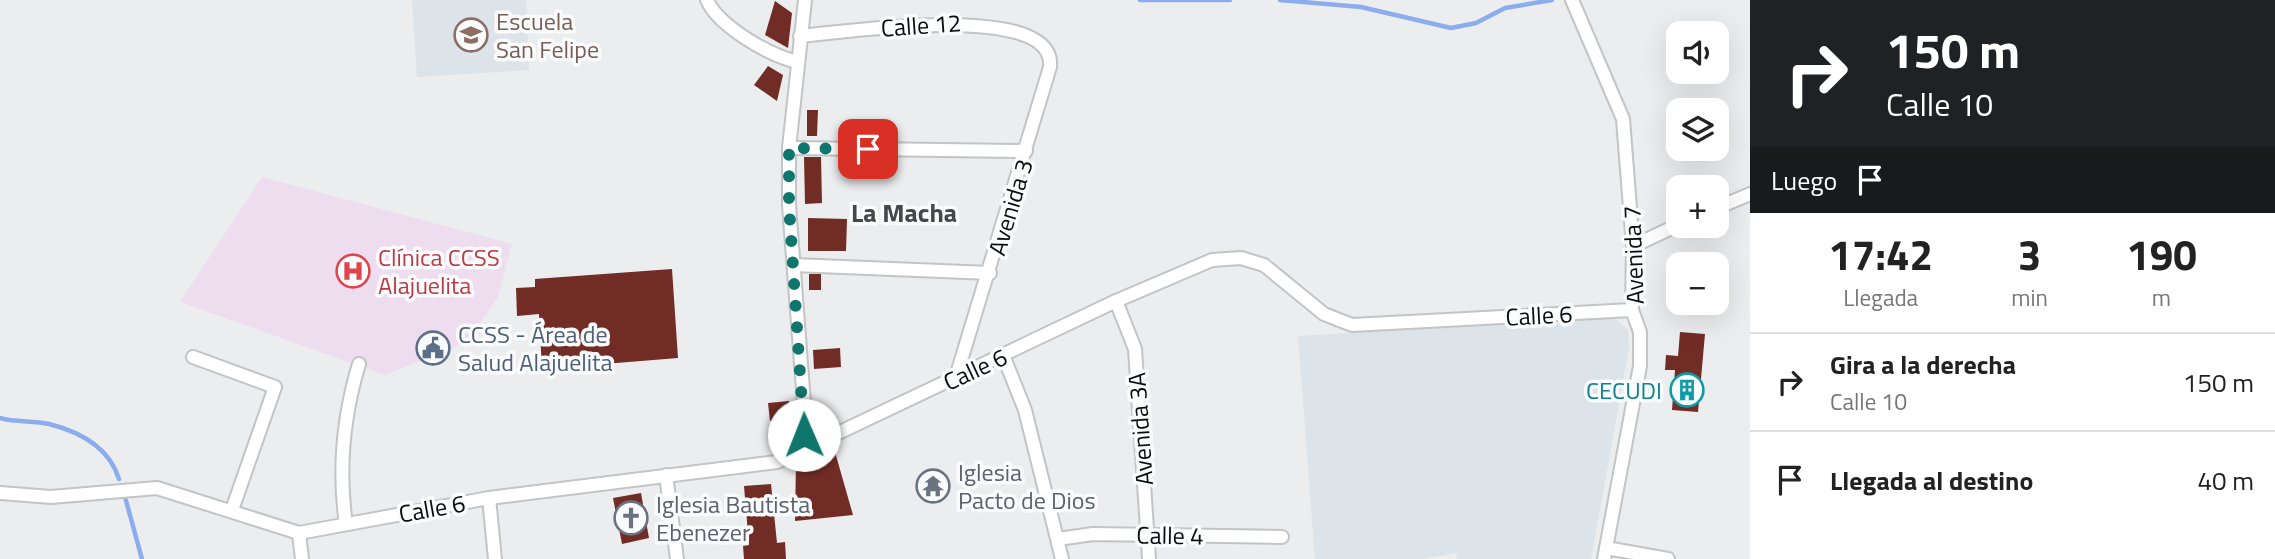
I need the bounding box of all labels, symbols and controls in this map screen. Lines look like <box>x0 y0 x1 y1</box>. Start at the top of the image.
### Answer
place label: Escuela San Felipe <box>496 3 599 67</box>
street label: Calle 12 <box>880 4 962 46</box>
text: 150 m <box>1886 12 2020 87</box>
school or university icon: Escuela San Felipe <box>452 16 490 54</box>
map controls <box>1666 21 1729 315</box>
button: sound <box>1666 21 1729 84</box>
icon: right <box>1771 28 1862 119</box>
text: Calle 10 <box>1886 80 1993 128</box>
button: layers <box>1666 98 1729 161</box>
pin <box>838 119 898 179</box>
icon: arrive <box>849 130 887 168</box>
street label: Avenida 3 <box>978 154 1042 260</box>
text: Luego <box>1771 161 1837 200</box>
icon: arrive <box>1851 161 1889 199</box>
button: + <box>1666 175 1729 238</box>
district label: La Macha <box>851 193 957 232</box>
street label: Avenida 7 <box>1613 205 1653 305</box>
text: 17:42 <box>1828 222 1933 286</box>
text: 3 <box>2018 222 2041 286</box>
text: 190 <box>2126 222 2197 286</box>
place label: Clínica CCSS Alajuelita <box>378 239 500 303</box>
hospital icon: Clínica CCSS Alajuelita <box>334 252 372 290</box>
button: − <box>1666 252 1729 315</box>
text: Llegada <box>1843 280 1918 315</box>
text: min <box>2011 280 2048 315</box>
text: m <box>2152 280 2171 315</box>
street label: Calle 6 <box>1505 295 1573 335</box>
place label: CCSS - Área de Salud Alajuelita <box>458 316 613 380</box>
public building icon: CCSS - Área de Salud Alajuelita <box>414 329 452 367</box>
street label: Calle 6 <box>937 339 1013 399</box>
text: Gira a la derecha <box>1830 345 2016 384</box>
icon: right <box>1771 363 1809 401</box>
text: 150 m <box>2183 363 2254 402</box>
street label: Avenida 3A <box>1118 371 1162 487</box>
building icon: CECUDI <box>1668 371 1706 409</box>
place label: CECUDI <box>1586 372 1662 408</box>
text: Calle 10 <box>1830 384 1907 419</box>
position arrow <box>767 398 841 472</box>
place label: Iglesia Pacto de Dios <box>958 454 1096 518</box>
icon: arrive <box>1771 461 1809 499</box>
text: Llegada al destino <box>1830 461 2033 500</box>
text: 40 m <box>2197 461 2254 500</box>
temple icon: Iglesia Pacto de Dios <box>914 467 952 505</box>
street label: Calle 6 <box>396 484 468 532</box>
place label: Iglesia Bautista Ebenezer <box>656 486 810 550</box>
church icon: Iglesia Bautista Ebenezer <box>612 499 650 537</box>
street label: Calle 4 <box>1136 516 1204 554</box>

